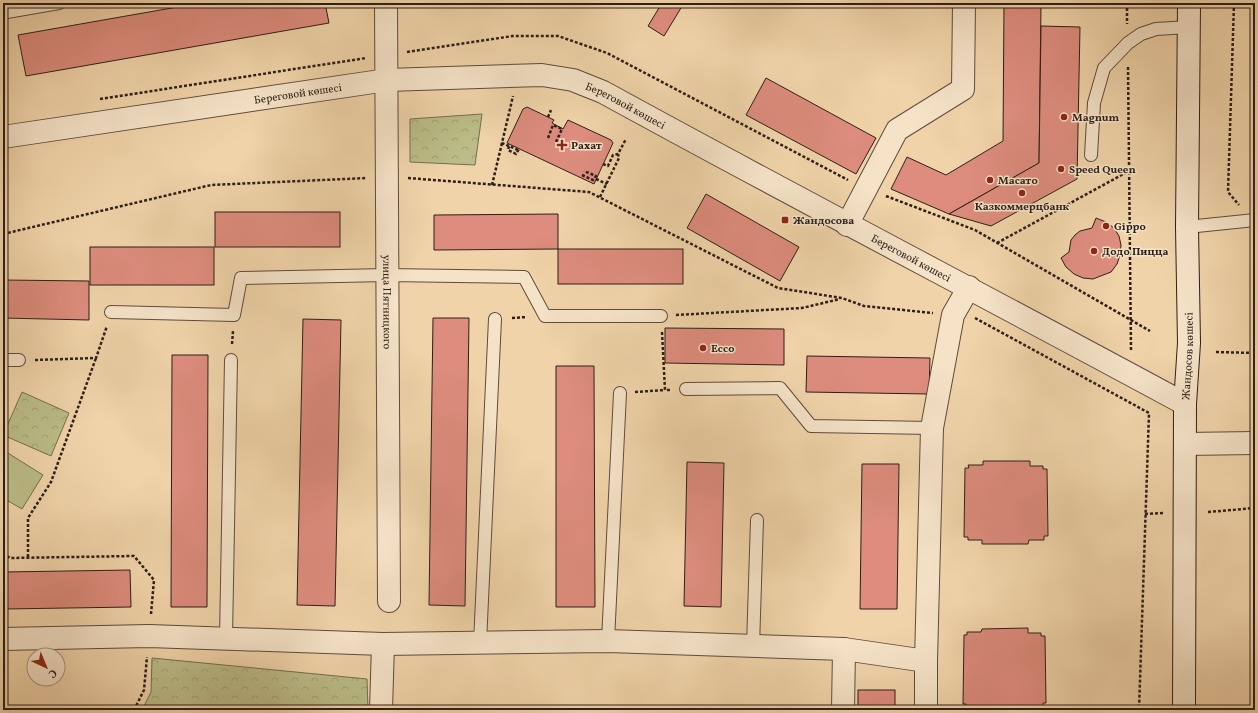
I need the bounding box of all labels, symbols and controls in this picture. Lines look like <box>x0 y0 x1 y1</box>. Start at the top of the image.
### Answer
street label: Береговой көшесі <box>583 80 668 134</box>
street label: Береговой көшесі <box>253 81 343 109</box>
place label: Magnum <box>1072 111 1119 126</box>
marker: Magnum <box>1059 112 1069 122</box>
marker: Рахат <box>556 139 568 151</box>
place label: Рахат <box>571 139 602 154</box>
place label: Speed Queen <box>1069 163 1136 178</box>
marker: Speed Queen <box>1056 164 1066 174</box>
place label: Масато <box>998 174 1038 189</box>
marker: Масато <box>985 175 995 185</box>
marker: Казкоммерцбанк <box>1017 188 1027 198</box>
place label: Казкоммерцбанк <box>975 200 1070 215</box>
place label: Жандосова <box>793 214 854 229</box>
marker: Жандосова <box>780 215 790 225</box>
place label: Gippo <box>1114 220 1146 235</box>
marker: Gippo <box>1101 221 1111 231</box>
street label: Береговой көшесі <box>868 232 953 286</box>
place label: Додо Пицца <box>1102 245 1168 260</box>
marker: Додо Пицца <box>1089 246 1099 256</box>
street label: улица Пятницкого <box>378 255 394 349</box>
street label: Жандосов көшесі <box>1179 312 1198 400</box>
place label: Ecco <box>711 342 734 357</box>
marker: Ecco <box>698 343 708 353</box>
north arrow <box>26 647 66 687</box>
text: С <box>44 665 60 681</box>

